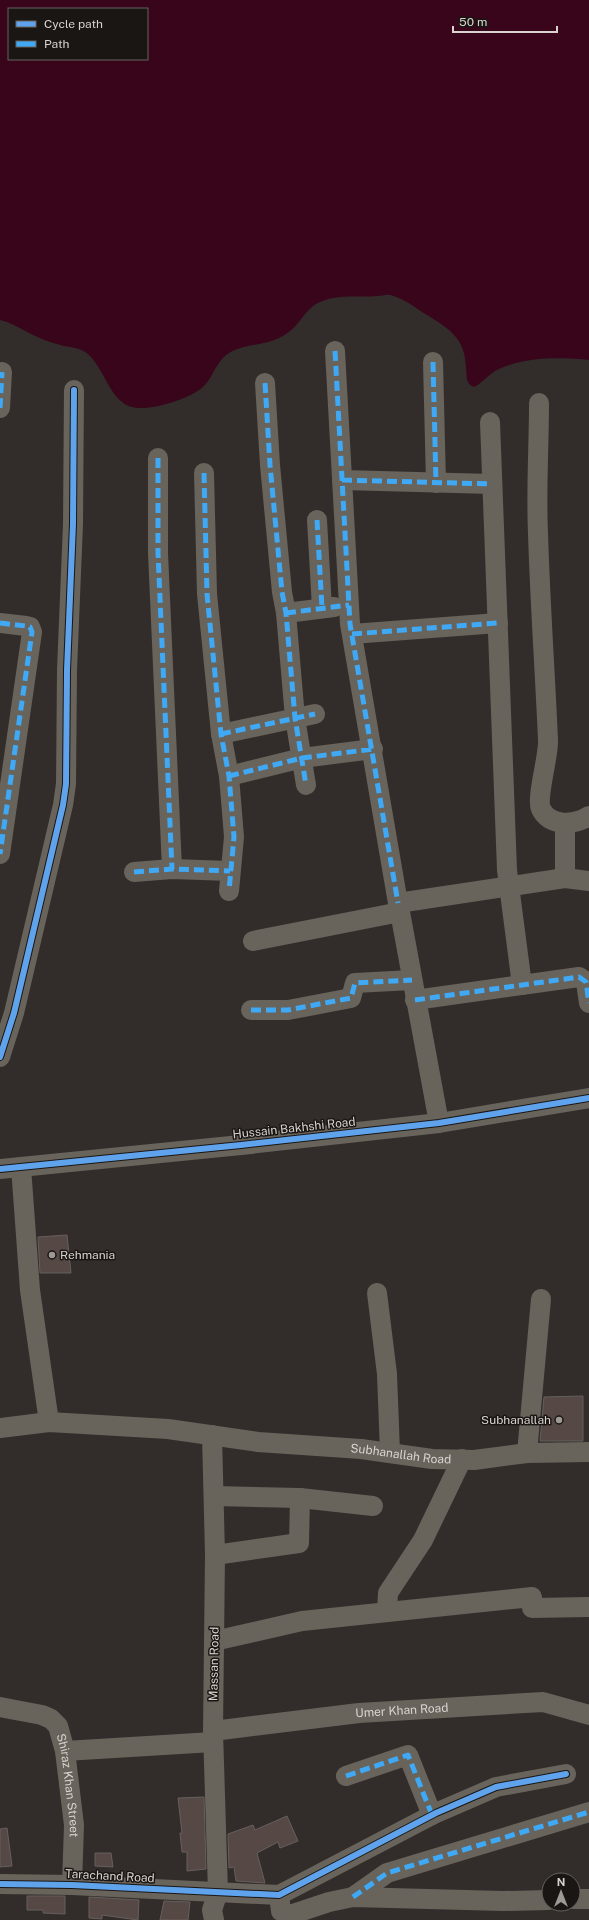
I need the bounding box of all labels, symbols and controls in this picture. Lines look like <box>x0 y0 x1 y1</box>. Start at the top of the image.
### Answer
legend <box>8 8 148 60</box>
scale bar <box>453 8 557 34</box>
text: 50 m <box>459 15 487 29</box>
text: Cycle path <box>44 17 103 31</box>
text: Path <box>44 37 70 51</box>
street label: Hussain Bakhshi Road <box>232 1115 356 1141</box>
place label: Rehmania <box>60 1248 115 1262</box>
marker: Rehmania <box>47 1250 57 1260</box>
place label: Subhanallah <box>481 1413 551 1427</box>
marker: Subhanallah <box>554 1415 564 1425</box>
street label: Subhanallah Road <box>350 1441 451 1466</box>
street label: Massan Road <box>206 1627 222 1701</box>
street label: Umer Khan Road <box>355 1701 449 1720</box>
street label: Shiraz Khan Street <box>53 1732 81 1838</box>
street label: Tarachand Road <box>65 1867 155 1885</box>
north arrow <box>541 1872 581 1912</box>
text: N <box>557 1876 565 1888</box>

